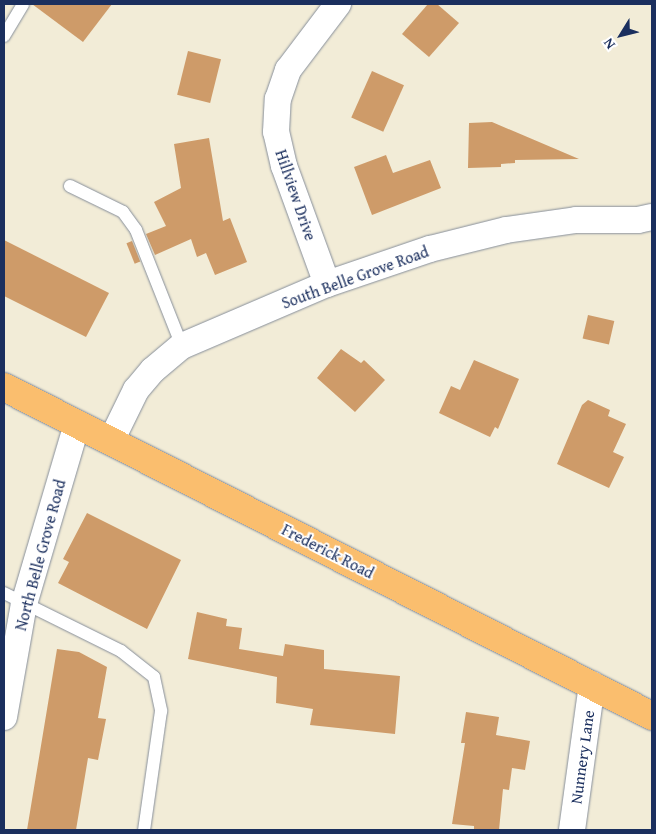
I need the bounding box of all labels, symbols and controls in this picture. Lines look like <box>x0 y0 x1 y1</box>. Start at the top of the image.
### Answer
north arrow <box>596 10 646 60</box>
text: N <box>598 34 620 53</box>
street label: Hillview Drive <box>271 147 321 243</box>
street label: South Belle Grove Road <box>279 241 431 313</box>
street label: North Belle Grove Road <box>11 477 69 633</box>
street label: Frederick Road <box>279 520 377 582</box>
street label: Nunnery Lane <box>566 709 598 805</box>

